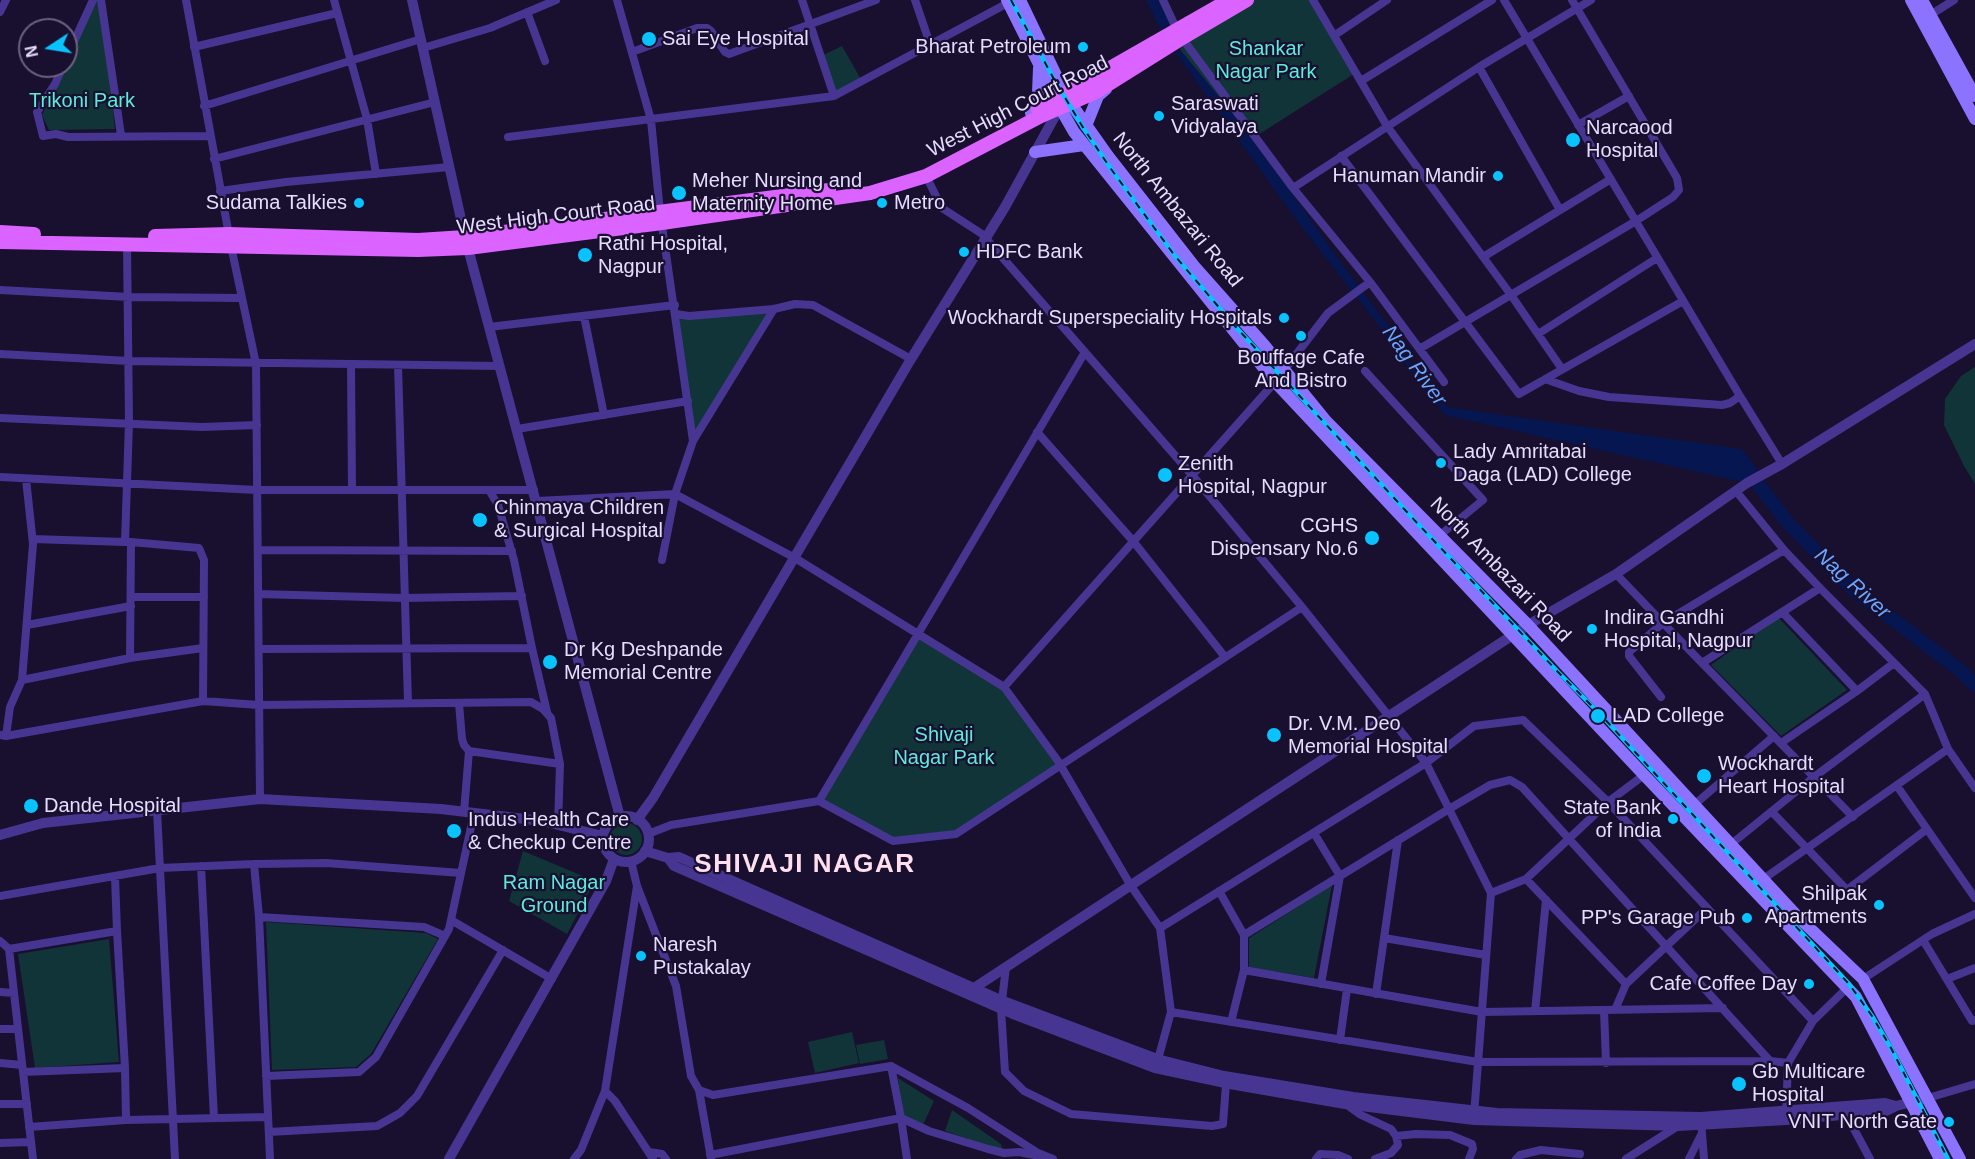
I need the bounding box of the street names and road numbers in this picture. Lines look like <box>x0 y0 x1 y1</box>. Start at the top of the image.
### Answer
street label: West High Court Road <box>924 51 1112 163</box>
street label: North Ambazari Road <box>1107 128 1247 292</box>
street label: West High Court Road <box>455 192 657 240</box>
street label: North Ambazari Road <box>1425 492 1575 648</box>

